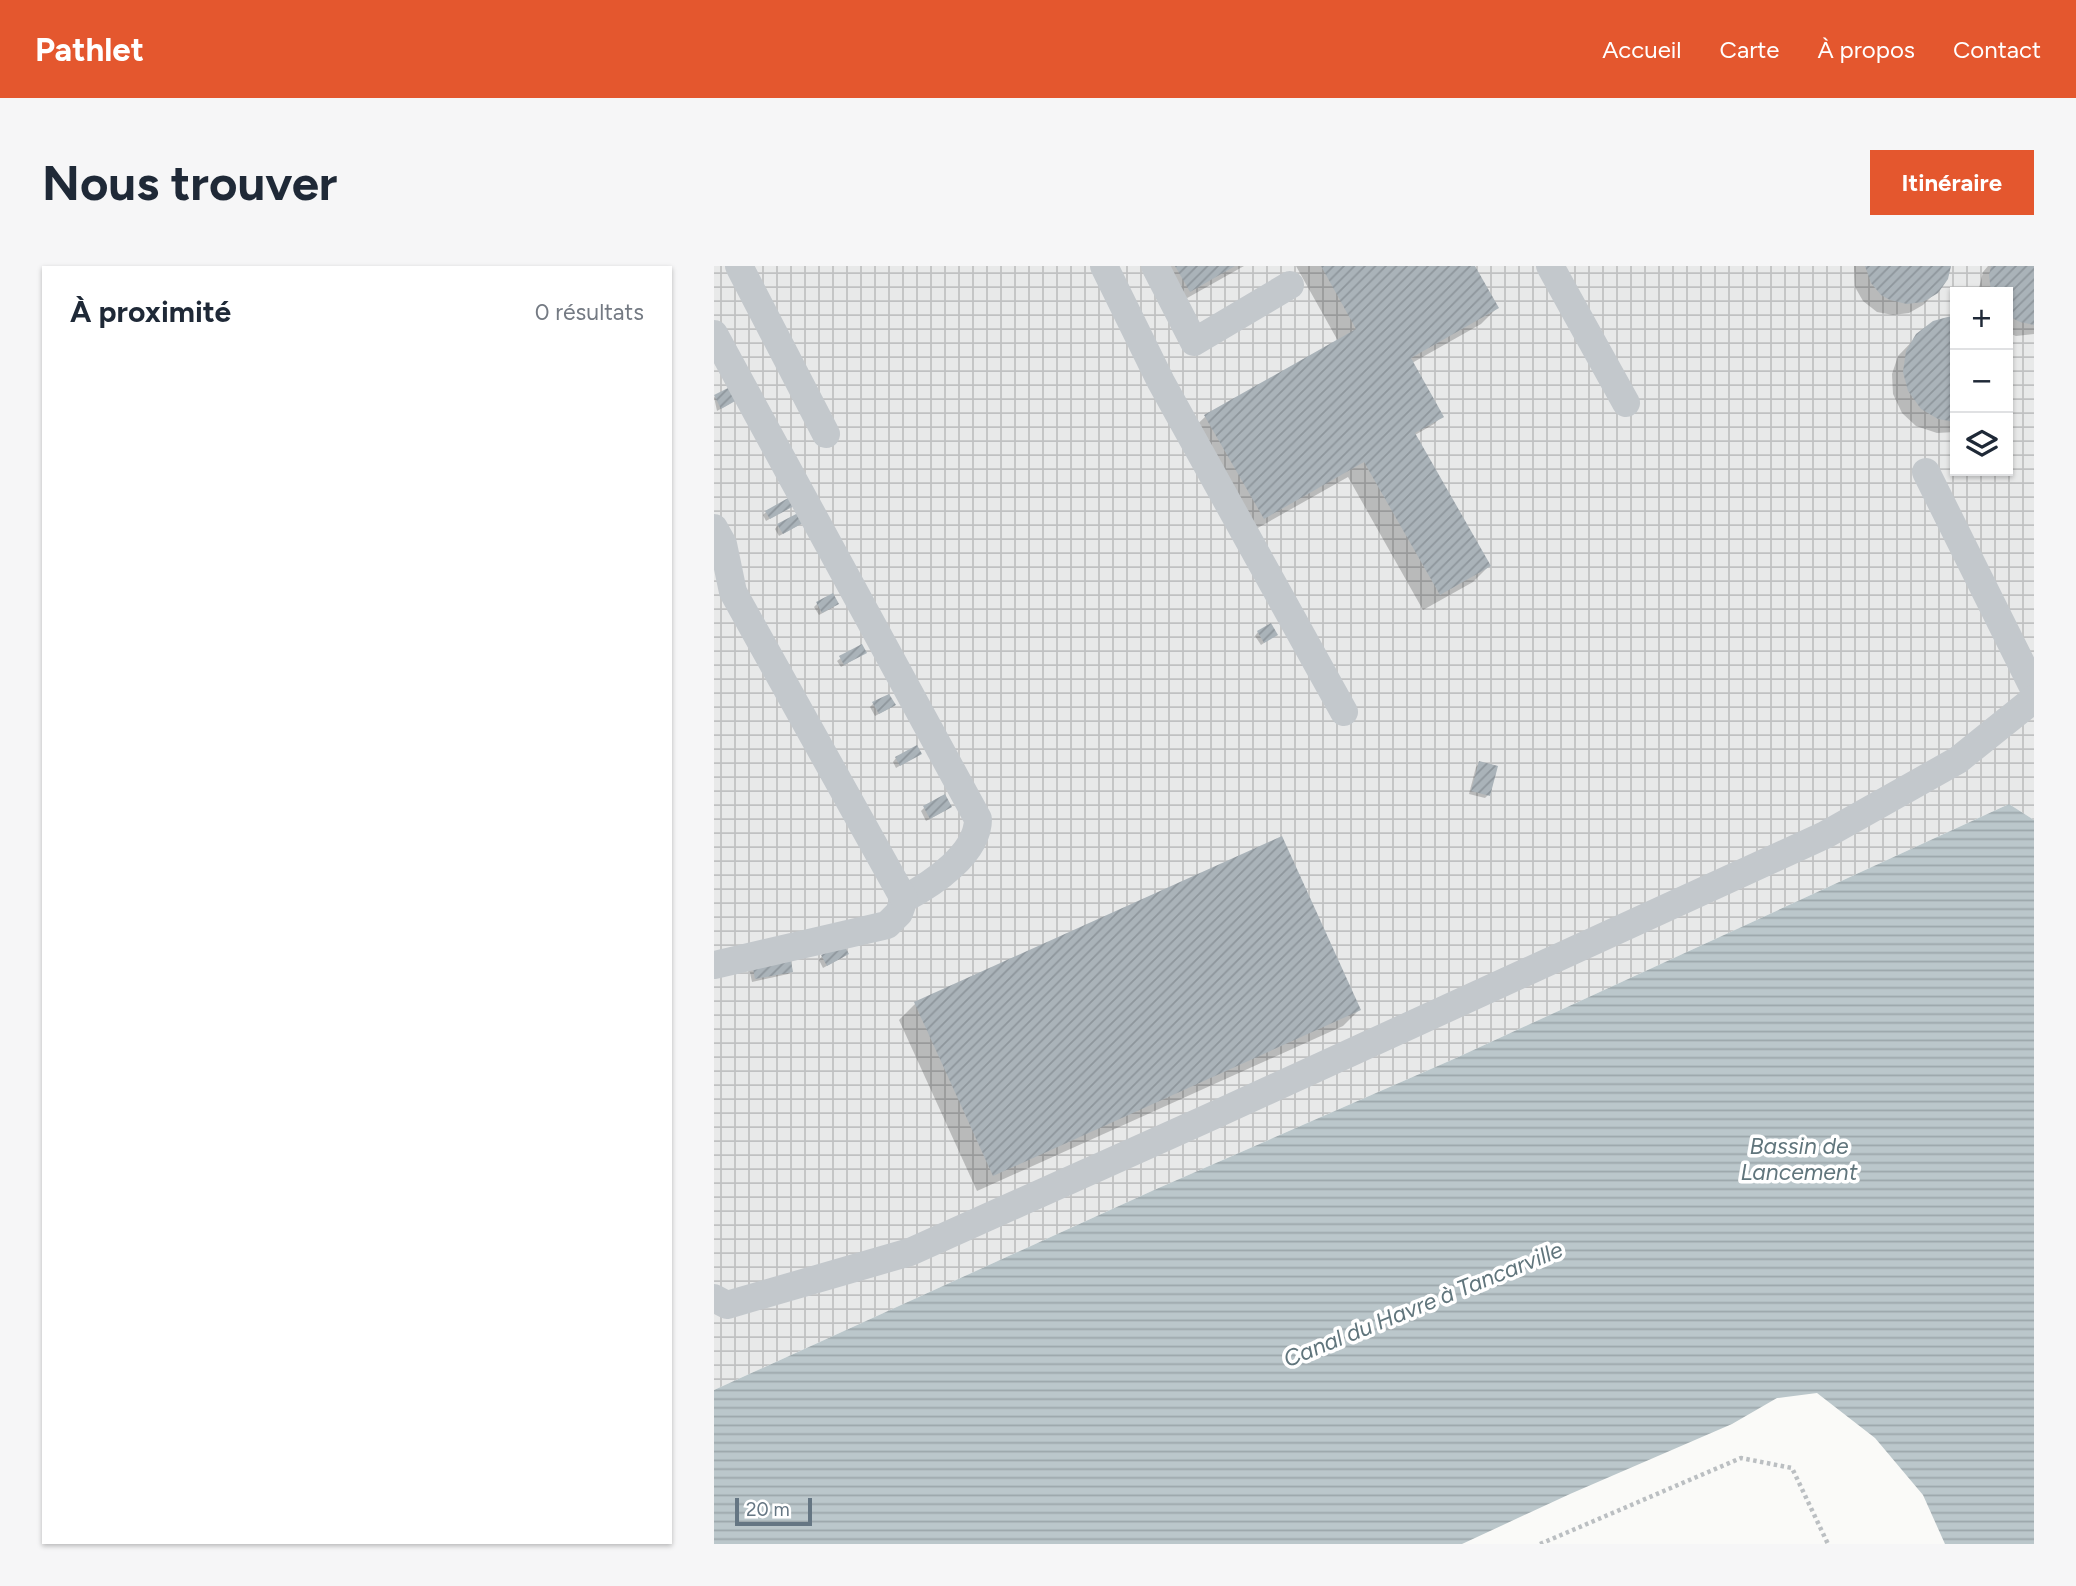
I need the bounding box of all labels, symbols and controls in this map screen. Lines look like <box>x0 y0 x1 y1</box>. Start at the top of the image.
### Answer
text: Pathlet <box>35 30 144 69</box>
text: Accueil <box>1602 35 1682 64</box>
text: Carte <box>1720 35 1779 64</box>
text: À propos <box>1817 35 1915 64</box>
text: Contact <box>1953 35 2041 64</box>
button: Itinéraire <box>1870 150 2034 215</box>
text: Nous trouver <box>42 153 337 212</box>
map controls <box>1950 287 2013 476</box>
button: + <box>1950 287 2013 350</box>
text: À proximité <box>70 293 231 330</box>
text: 0 résultats <box>535 298 644 326</box>
button: − <box>1950 350 2013 413</box>
button: layers <box>1950 413 2013 476</box>
water label: Bassin de Lancement <box>1740 1132 1858 1186</box>
water label: Canal du Havre à Tancarville <box>1279 1235 1567 1373</box>
scale bar <box>735 1495 812 1527</box>
text: 20 m <box>746 1498 790 1521</box>

